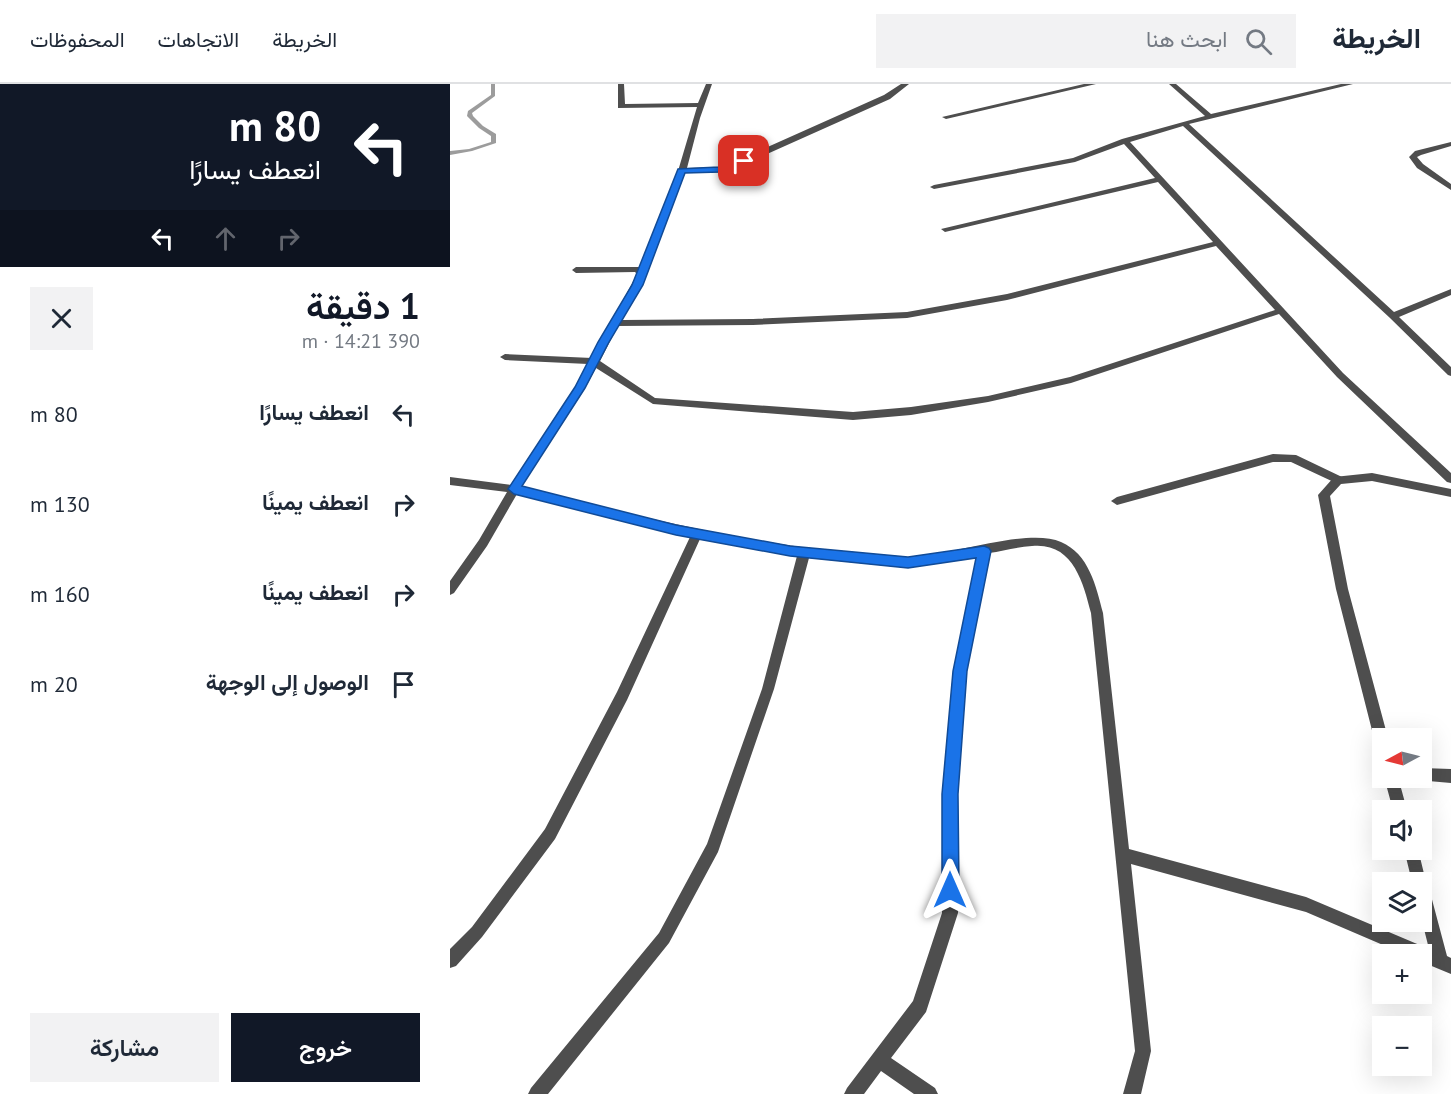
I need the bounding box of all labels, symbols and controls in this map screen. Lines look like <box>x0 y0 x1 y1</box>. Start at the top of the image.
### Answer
search box <box>876 14 1296 68</box>
text: الخريطة <box>1332 19 1421 56</box>
text: ابحث هنا <box>1146 25 1227 53</box>
icon: search <box>1242 25 1275 58</box>
text: المحفوظات <box>30 26 125 53</box>
text: الاتجاهات <box>158 26 239 53</box>
text: الخريطة <box>272 26 337 53</box>
text: 80 m <box>229 98 321 153</box>
icon: left <box>342 108 420 186</box>
pin <box>718 135 769 186</box>
icon: arrive <box>727 144 760 177</box>
text: انعطف يسارًا <box>189 152 321 186</box>
icon: left <box>146 222 179 255</box>
icon: ahead <box>209 222 242 255</box>
icon: right <box>272 222 305 255</box>
text: 1 دقيقة <box>306 282 420 329</box>
button: close <box>30 287 93 350</box>
text: 390 m · 14:21 <box>302 328 420 354</box>
text: انعطف يسارًا <box>259 398 369 426</box>
icon: left <box>387 398 420 431</box>
text: 80 m <box>30 400 78 428</box>
text: انعطف يمينًا <box>262 488 369 516</box>
icon: right <box>387 488 420 521</box>
text: 130 m <box>30 490 90 518</box>
text: انعطف يمينًا <box>262 578 369 606</box>
icon: right <box>387 578 420 611</box>
text: 160 m <box>30 580 90 608</box>
text: الوصول إلى الوجهة <box>206 668 369 696</box>
icon: arrive <box>387 668 420 701</box>
text: 20 m <box>30 670 78 698</box>
north arrow <box>1372 728 1432 788</box>
map controls <box>1372 728 1432 1076</box>
button: sound <box>1372 800 1432 860</box>
position arrow <box>918 858 982 922</box>
button: layers <box>1372 872 1432 932</box>
button: + <box>1372 944 1432 1004</box>
button: مشاركة <box>30 1013 219 1082</box>
button: خروج <box>231 1013 420 1082</box>
button: − <box>1372 1016 1432 1076</box>

